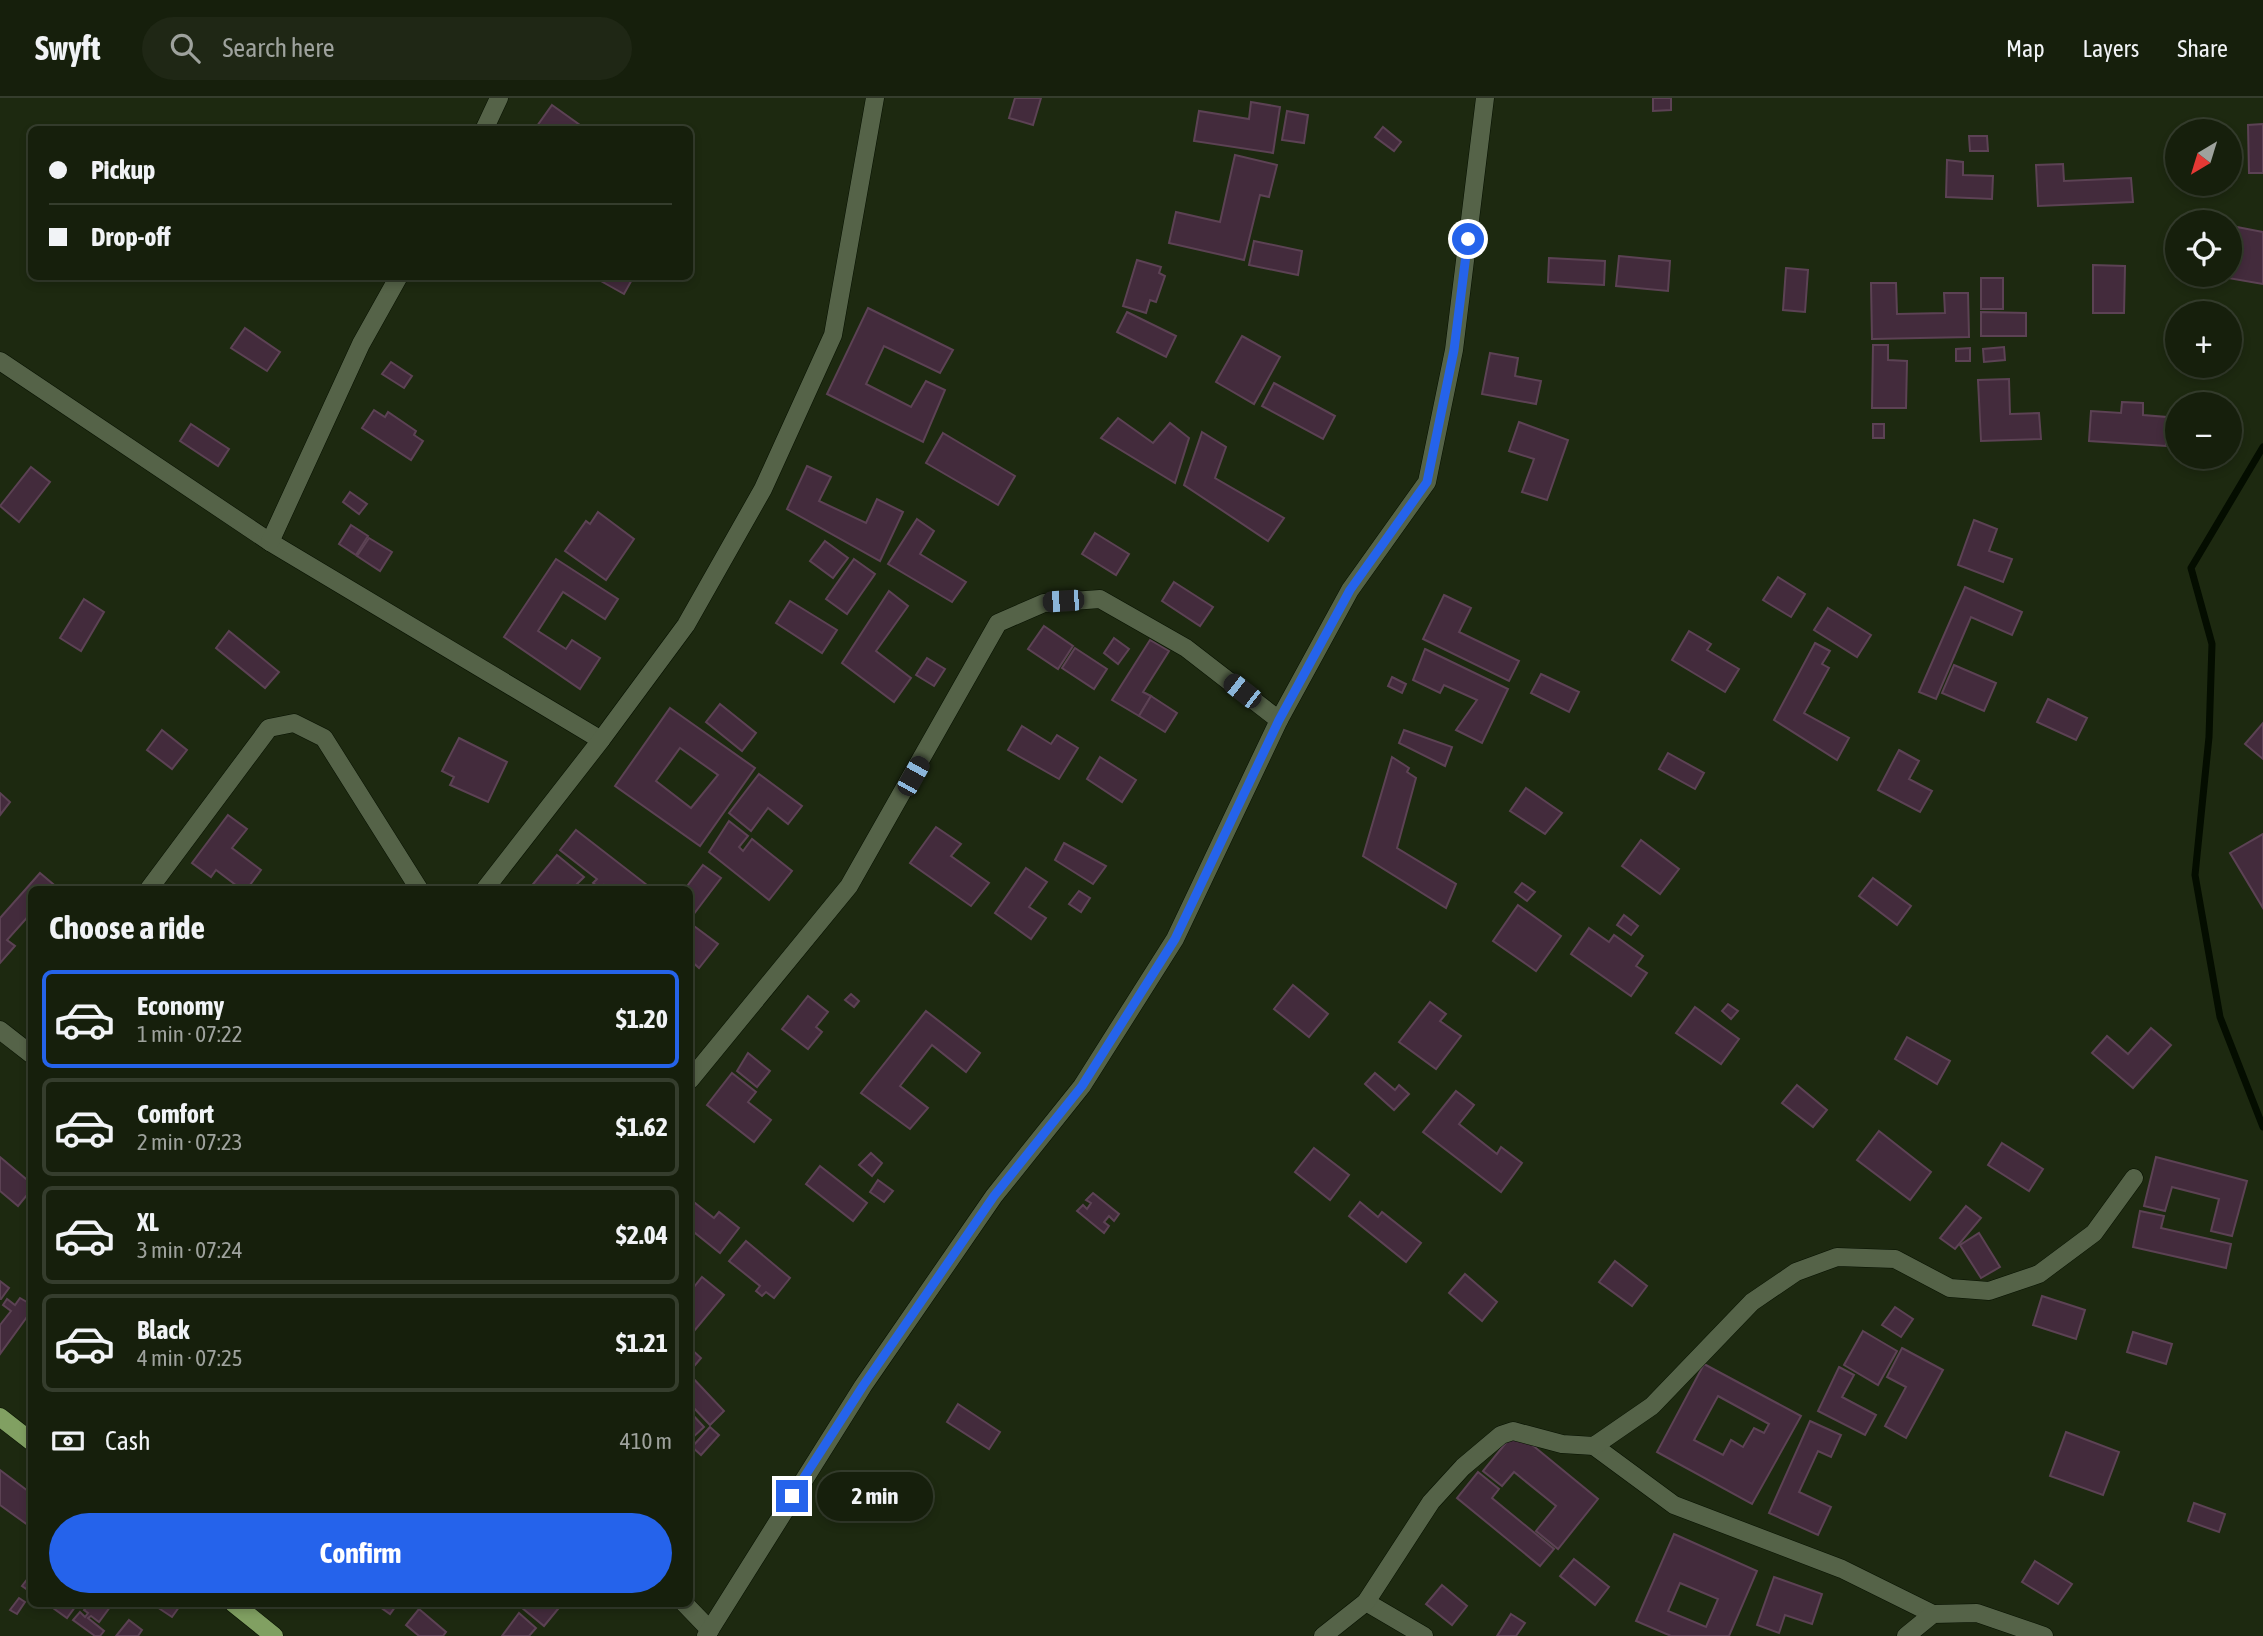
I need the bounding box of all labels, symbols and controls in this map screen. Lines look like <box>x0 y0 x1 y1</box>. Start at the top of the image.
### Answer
search box <box>142 17 632 80</box>
text: Swyft <box>35 29 100 67</box>
icon: search <box>166 29 204 67</box>
text: Search here <box>222 33 335 63</box>
text: Map <box>2006 35 2045 62</box>
text: Layers <box>2083 35 2139 62</box>
text: Share <box>2177 35 2228 62</box>
north arrow <box>2165 119 2242 196</box>
map controls <box>2165 119 2242 469</box>
text: Pickup <box>91 155 155 185</box>
button: locate <box>2165 210 2242 287</box>
text: Drop-off <box>91 222 171 252</box>
route start <box>1452 223 1484 255</box>
button: + <box>2165 301 2242 378</box>
button: − <box>2165 392 2242 469</box>
car <box>1042 589 1085 613</box>
car <box>1219 670 1266 712</box>
car <box>894 753 933 799</box>
text: Choose a ride <box>49 909 205 946</box>
icon: car <box>53 988 116 1051</box>
text: Economy <box>137 991 224 1021</box>
text: $1.20 <box>616 1004 668 1034</box>
text: 1 min · 07:22 <box>137 1021 243 1047</box>
icon: car <box>53 1096 116 1159</box>
text: Comfort <box>137 1099 214 1129</box>
text: $1.62 <box>616 1112 668 1142</box>
text: 2 min · 07:23 <box>137 1129 243 1155</box>
icon: car <box>53 1204 116 1267</box>
text: XL <box>137 1207 159 1237</box>
text: $2.04 <box>616 1220 668 1250</box>
text: 3 min · 07:24 <box>137 1237 243 1263</box>
icon: car <box>53 1312 116 1375</box>
text: Black <box>137 1315 189 1345</box>
text: $1.21 <box>616 1328 668 1358</box>
text: 4 min · 07:25 <box>137 1345 243 1371</box>
icon: cash <box>49 1422 87 1460</box>
text: Cash <box>105 1426 151 1456</box>
text: 410 m <box>620 1428 672 1454</box>
callout: 2 min <box>816 1472 932 1520</box>
route end <box>776 1480 808 1512</box>
text: 2 min <box>852 1483 898 1509</box>
button: Confirm <box>49 1513 672 1593</box>

